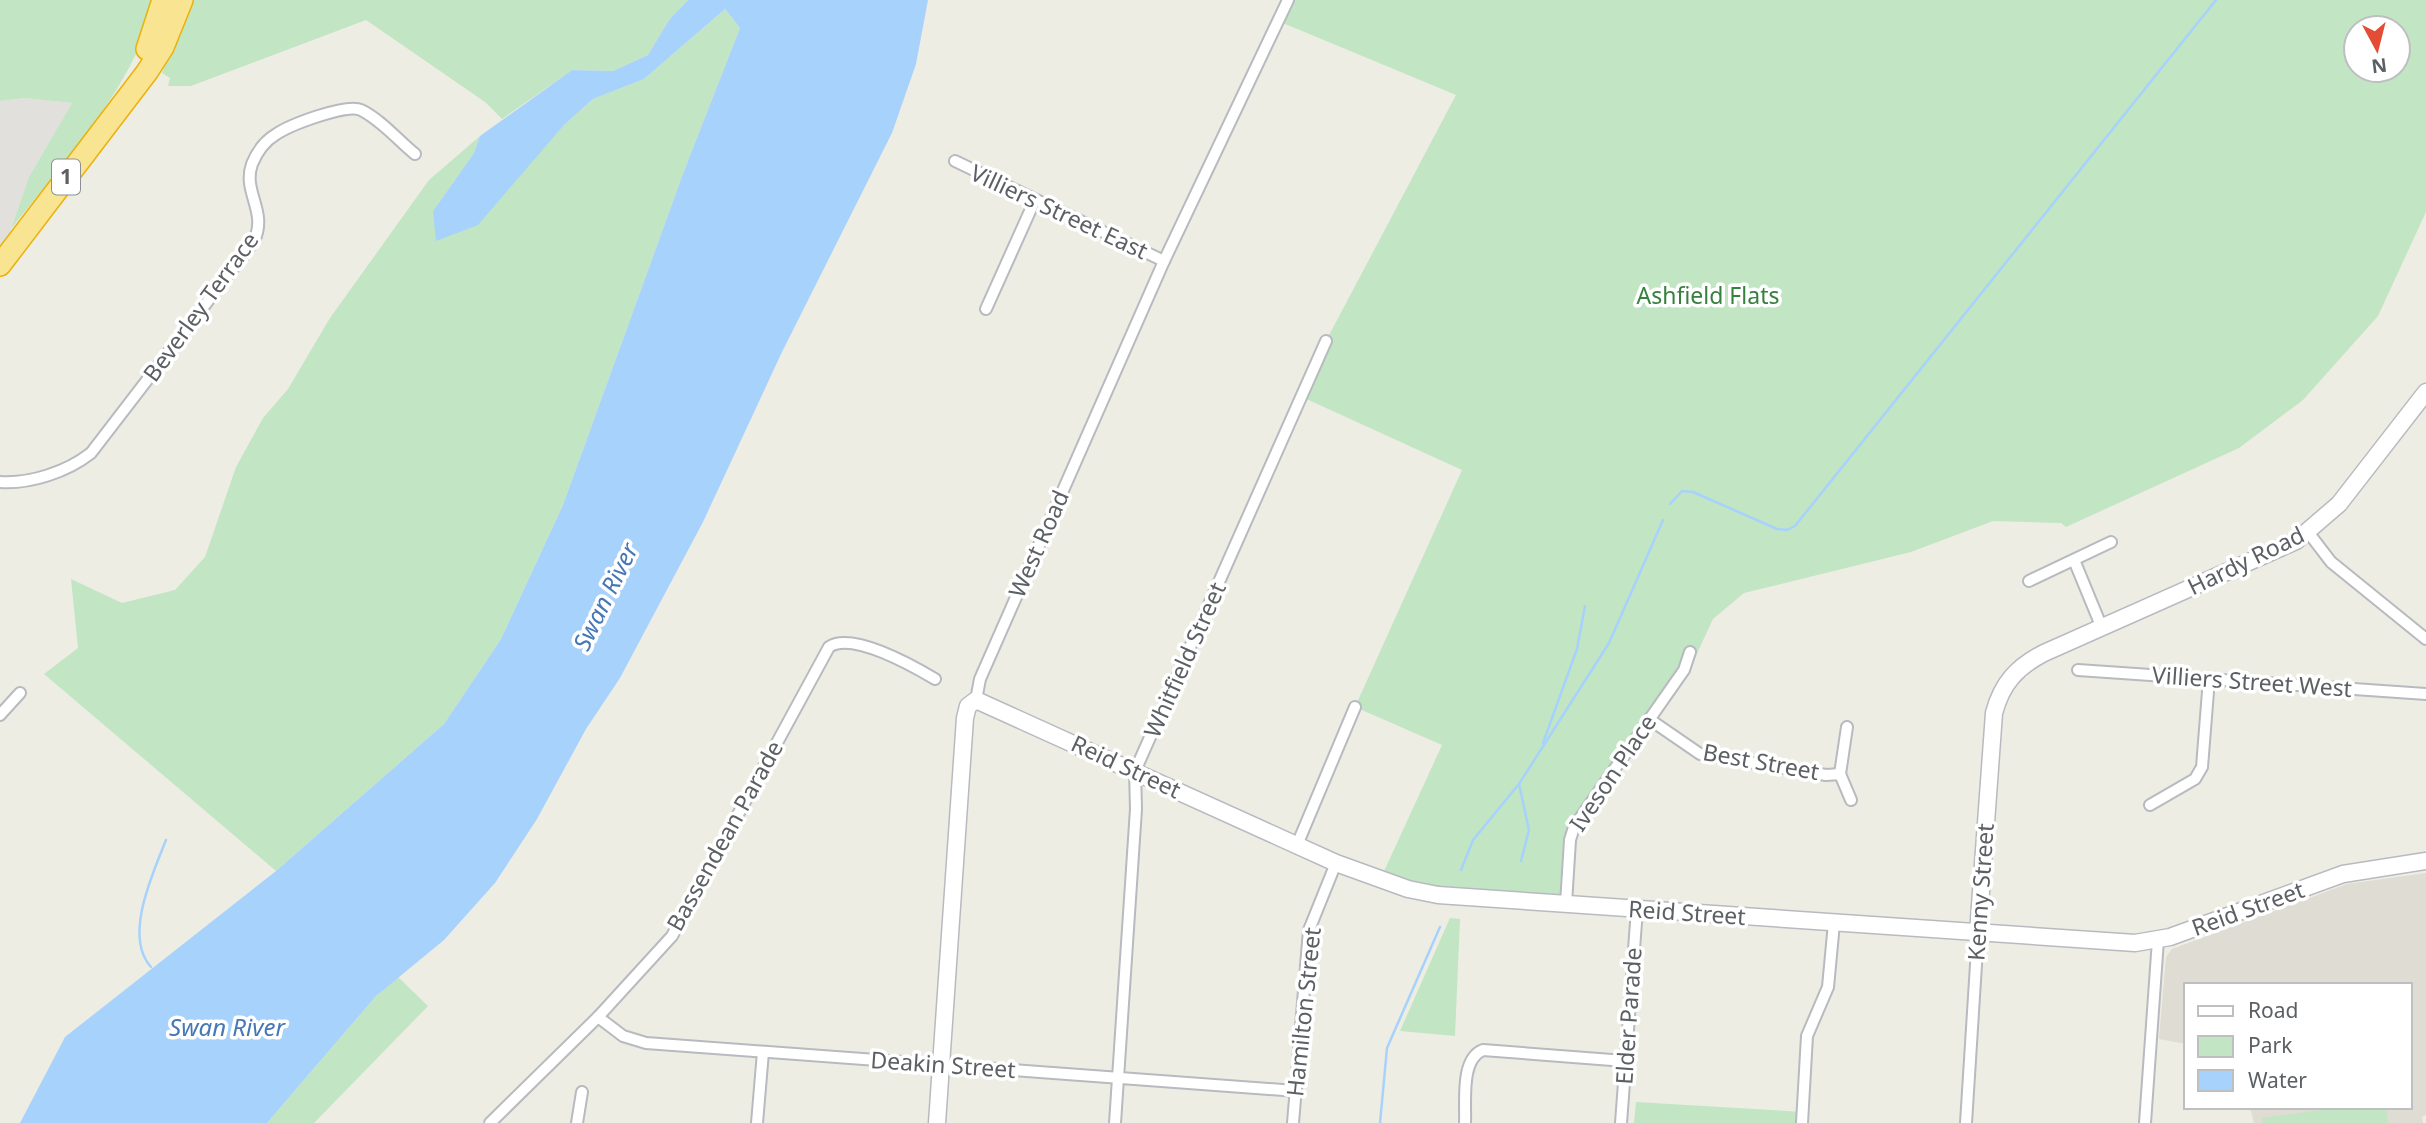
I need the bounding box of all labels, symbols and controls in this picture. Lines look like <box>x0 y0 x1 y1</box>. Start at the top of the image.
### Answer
north arrow <box>2342 14 2412 84</box>
text: N <box>2370 52 2388 80</box>
street label: Villiers Street East <box>966 156 1153 266</box>
road number: 1 <box>52 160 80 194</box>
street label: Beverley Terrace <box>135 225 265 388</box>
park label: Ashfield Flats <box>1637 279 1779 311</box>
street label: West Road <box>1000 485 1076 602</box>
street label: Hardy Road <box>2182 518 2309 602</box>
water label: Swan River <box>564 536 646 656</box>
street label: Whitfield Street <box>1136 577 1233 742</box>
street label: Villiers Street West <box>2151 658 2353 704</box>
street label: Iveson Place <box>1561 708 1663 837</box>
street label: Reid Street <box>1066 727 1186 805</box>
street label: Bassendean Parade <box>658 735 790 936</box>
street label: Best Street <box>1701 735 1822 787</box>
street label: Kenny Street <box>1959 822 2001 962</box>
street label: Reid Street <box>2187 873 2308 943</box>
street label: Reid Street <box>1627 892 1747 932</box>
street label: Hamilton Street <box>1278 926 1328 1098</box>
street label: Elder Parade <box>1607 946 1649 1085</box>
legend <box>2184 983 2412 1109</box>
text: Road <box>2248 996 2298 1024</box>
water label: Swan River <box>169 1010 286 1043</box>
text: Park <box>2248 1031 2293 1059</box>
street label: Deakin Street <box>869 1043 1017 1085</box>
text: Water <box>2248 1066 2307 1094</box>

